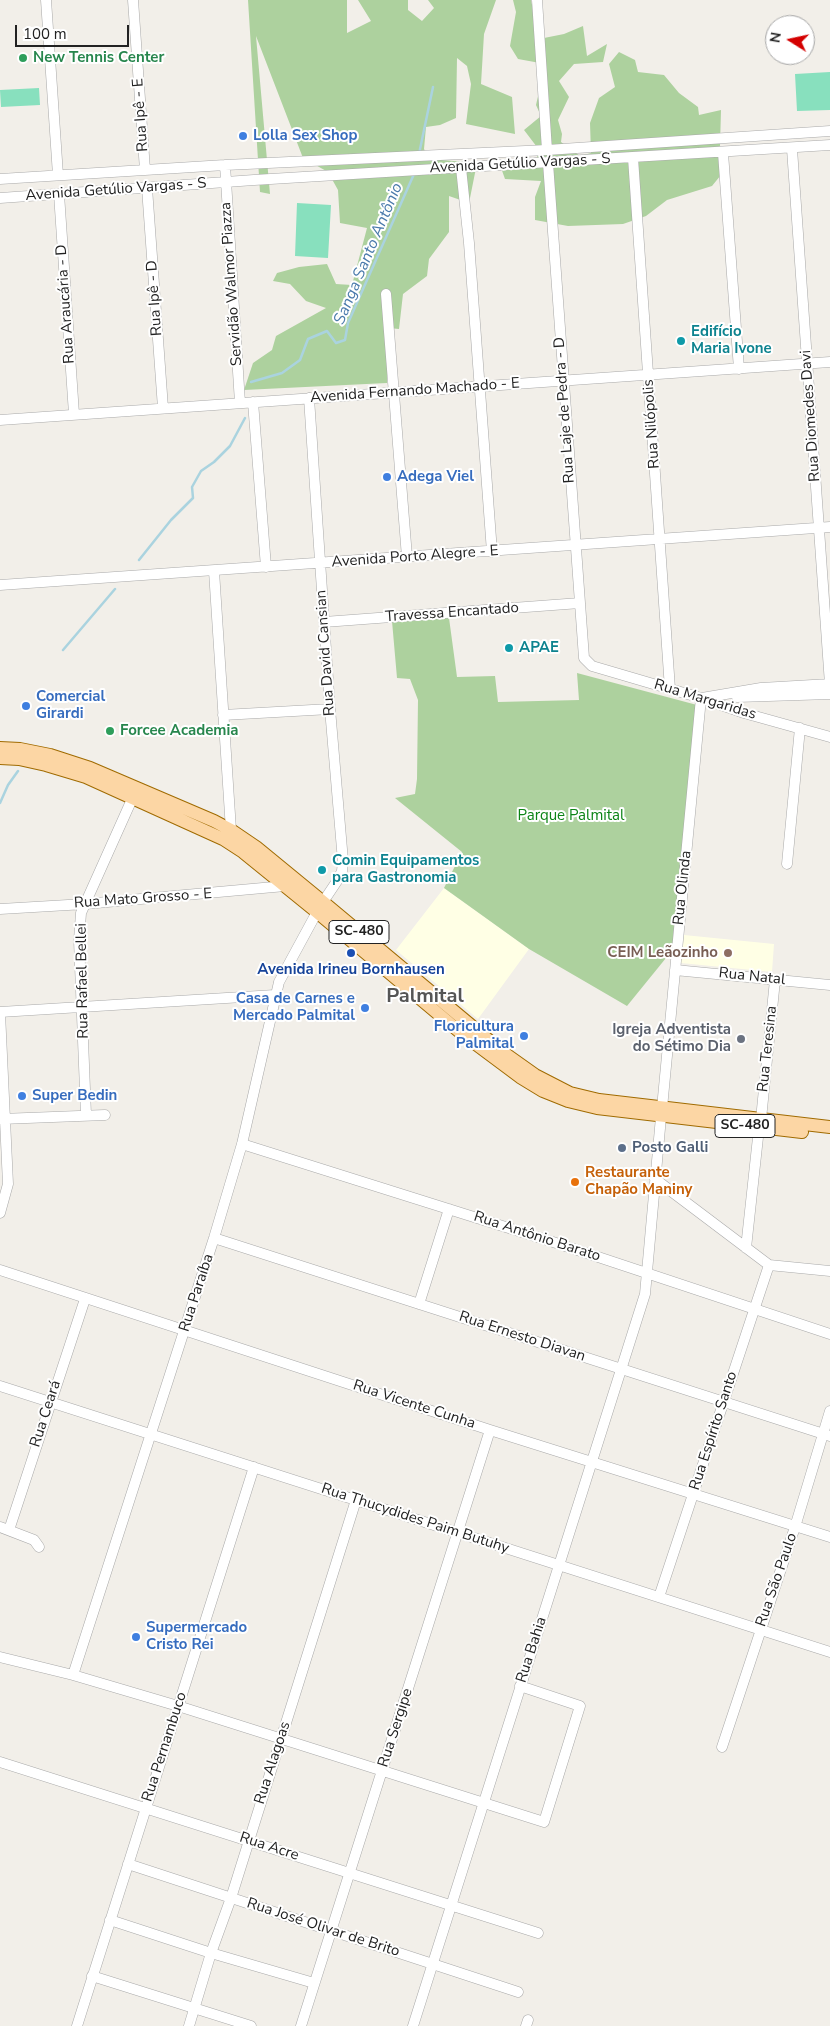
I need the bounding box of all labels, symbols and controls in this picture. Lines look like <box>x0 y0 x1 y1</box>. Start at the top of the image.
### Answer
scale bar <box>18 15 131 47</box>
north arrow <box>765 15 815 65</box>
text: 100 m <box>23 24 67 44</box>
text: N <box>765 31 786 44</box>
place label: New Tennis Center <box>33 49 164 67</box>
marker: New Tennis Center <box>17 52 29 64</box>
street label: Rua Ipê - E <box>129 78 153 152</box>
place label: Lolla Sex Shop <box>253 127 357 145</box>
marker: Lolla Sex Shop <box>237 130 249 142</box>
street label: Avenida Getúlio Vargas - S <box>429 150 611 178</box>
street label: Avenida Getúlio Vargas - S <box>25 175 207 205</box>
water label: Sanga Santo Antônio <box>330 180 408 328</box>
street label: Servidão Walmor Piazza <box>217 201 247 367</box>
street label: Rua Araucária - D <box>53 244 79 364</box>
street label: Rua Ipê - D <box>143 259 167 337</box>
place label: Edifício Maria Ivone <box>691 323 772 358</box>
marker: Edifício Maria Ivone <box>675 335 687 347</box>
street label: Rua Laje de Pedra - D <box>551 336 579 484</box>
street label: Rua Diomedes Davi <box>797 350 825 482</box>
street label: Avenida Fernando Machado - E <box>310 375 520 407</box>
street label: Rua Nilópolis <box>640 379 664 469</box>
place label: Adega Viel <box>397 468 474 486</box>
marker: Adega Viel <box>381 471 393 483</box>
street label: Avenida Porto Alegre - E <box>331 542 499 572</box>
street label: Rua David Cansian <box>313 589 339 717</box>
street label: Travessa Encantado <box>385 599 519 627</box>
place label: APAE <box>519 639 559 657</box>
marker: APAE <box>503 642 515 654</box>
street label: Rua Margaridas <box>652 676 758 724</box>
place label: Comercial Girardi <box>36 688 105 723</box>
marker: Comercial Girardi <box>20 700 32 712</box>
place label: Forcee Academia <box>120 722 238 740</box>
marker: Forcee Academia <box>104 725 116 737</box>
park label: Parque Palmital <box>518 807 624 825</box>
street label: Rua Olinda <box>670 850 696 926</box>
place label: Comin Equipamentos para Gastronomia <box>332 852 479 887</box>
marker: Comin Equipamentos para Gastronomia <box>316 864 328 876</box>
street label: Rua Mato Grosso - E <box>73 885 213 913</box>
road number: SC-480 <box>329 920 389 944</box>
street label: Rua Rafael Bellei <box>73 923 93 1039</box>
place label: CEIM Leãozinho <box>607 944 718 962</box>
marker: Avenida Irineu Bornhausen <box>345 947 357 959</box>
marker: CEIM Leãozinho <box>722 947 734 959</box>
place label: Avenida Irineu Bornhausen <box>257 961 445 979</box>
street label: Rua Natal <box>718 965 786 989</box>
district label: Palmital <box>386 985 464 1009</box>
place label: Casa de Carnes e Mercado Palmital <box>233 990 355 1025</box>
marker: Casa de Carnes e Mercado Palmital <box>359 1002 371 1014</box>
street label: Rua Teresina <box>755 1005 781 1093</box>
place label: Floricultura Palmital <box>434 1018 514 1053</box>
place label: Igreja Adventista do Sétimo Dia <box>612 1021 731 1056</box>
marker: Floricultura Palmital <box>518 1030 530 1042</box>
marker: Igreja Adventista do Sétimo Dia <box>735 1033 747 1045</box>
place label: Super Bedin <box>32 1087 117 1105</box>
marker: Super Bedin <box>16 1090 28 1102</box>
road number: SC-480 <box>715 1114 775 1138</box>
place label: Posto Galli <box>632 1139 708 1157</box>
marker: Posto Galli <box>616 1142 628 1154</box>
place label: Restaurante Chapão Maniny <box>585 1164 692 1199</box>
marker: Restaurante Chapão Maniny <box>569 1176 581 1188</box>
street label: Rua Antônio Barato <box>471 1208 603 1266</box>
street label: Rua Paraíba <box>176 1252 218 1334</box>
street label: Rua Ernesto Diavan <box>456 1308 588 1366</box>
street label: Rua Espírito Santo <box>686 1369 742 1493</box>
street label: Rua Vicente Cunha <box>350 1377 478 1433</box>
street label: Rua Ceará <box>27 1378 65 1450</box>
street label: Rua Thucydides Paim Butuhy <box>319 1480 511 1558</box>
street label: Rua São Paulo <box>753 1531 801 1629</box>
street label: Rua Bahia <box>513 1615 551 1685</box>
place label: Supermercado Cristo Rei <box>146 1619 247 1654</box>
marker: Supermercado Cristo Rei <box>130 1631 142 1643</box>
street label: Rua Sergipe <box>375 1686 417 1770</box>
street label: Rua Pernambuco <box>139 1690 191 1804</box>
street label: Rua Alagoas <box>251 1719 295 1807</box>
street label: Rua Acre <box>237 1829 301 1865</box>
street label: Rua José Olivar de Brito <box>244 1895 402 1961</box>

